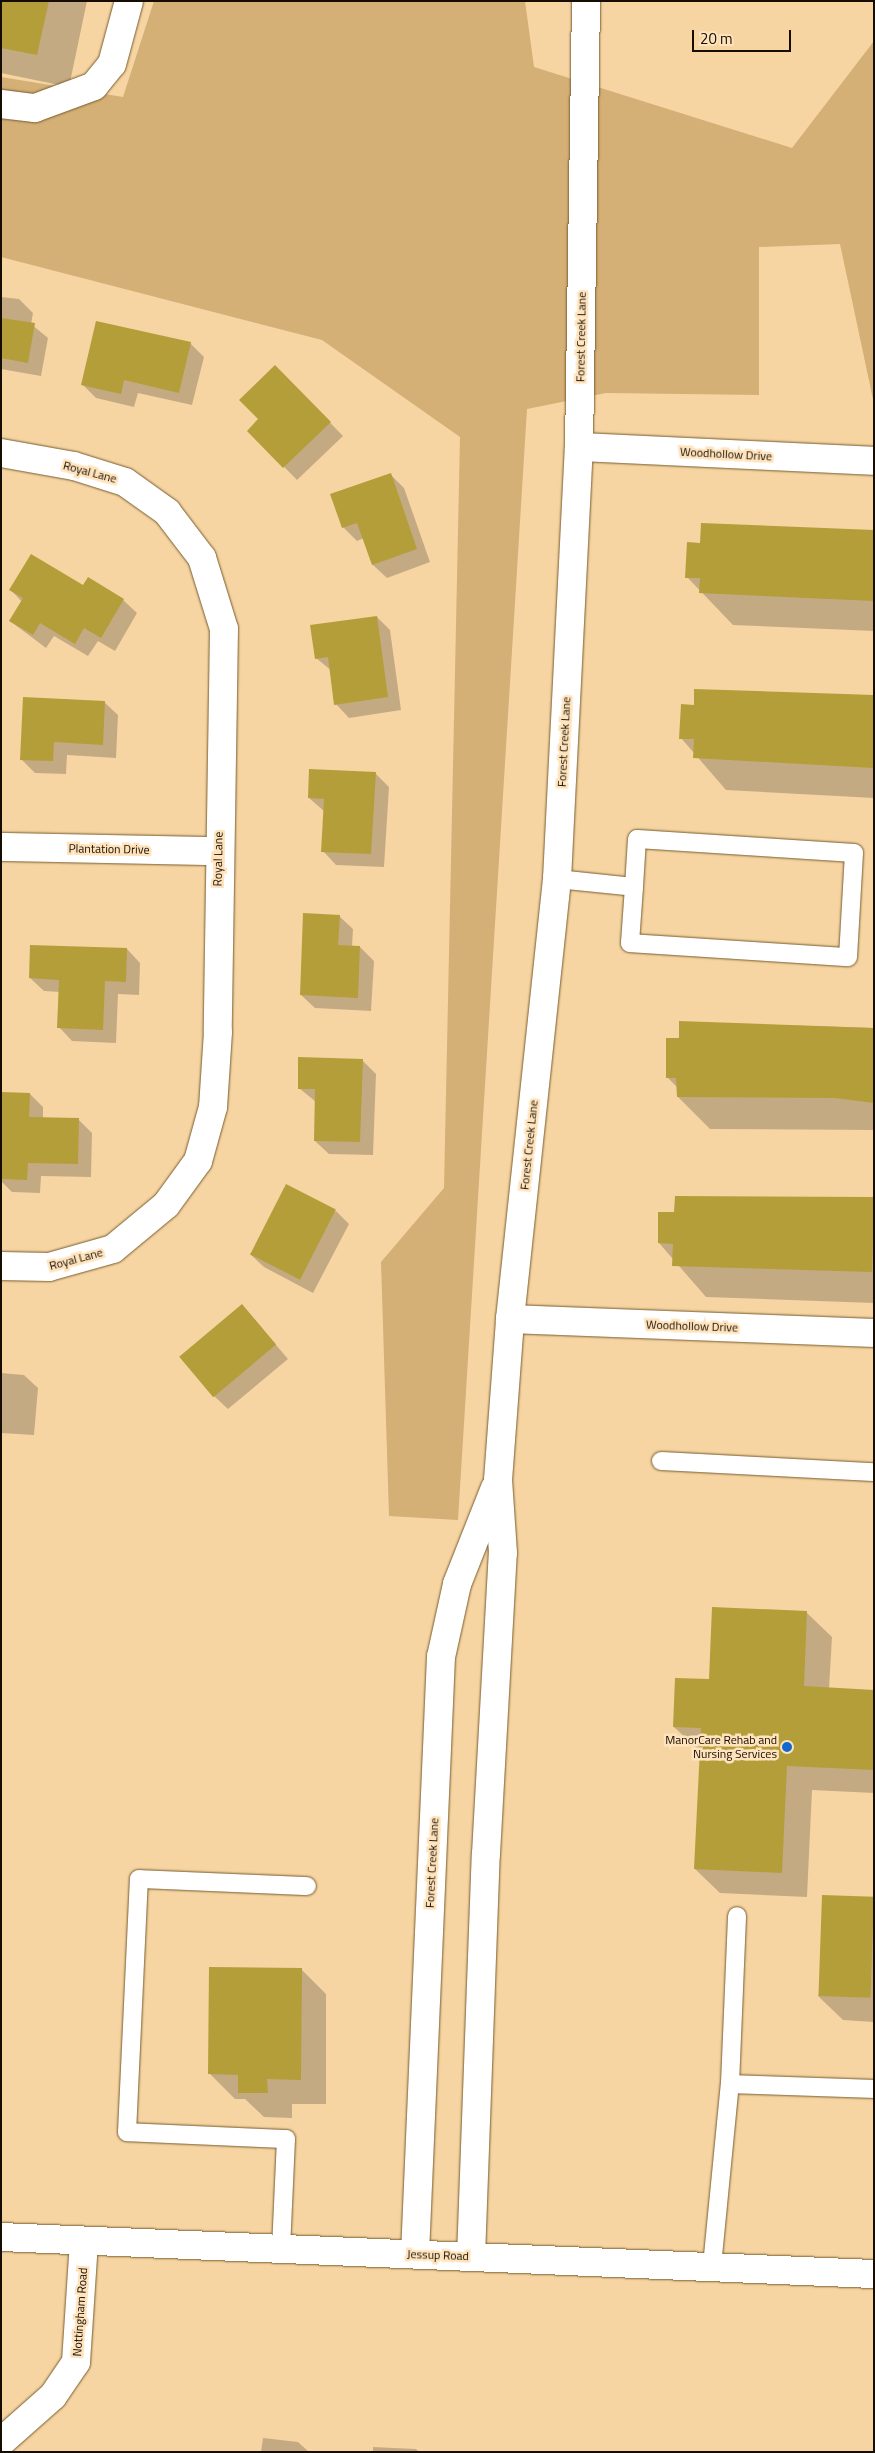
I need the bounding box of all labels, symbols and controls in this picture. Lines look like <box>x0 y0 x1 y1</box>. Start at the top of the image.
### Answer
scale bar <box>695 20 794 52</box>
text: 20 m <box>700 27 733 50</box>
street label: Forest Creek Lane <box>573 292 589 382</box>
street label: Woodhollow Drive <box>680 444 772 464</box>
street label: Royal Lane <box>62 458 118 486</box>
street label: Forest Creek Lane <box>554 697 574 787</box>
street label: Royal Lane <box>210 831 226 887</box>
street label: Plantation Drive <box>68 841 150 857</box>
street label: Forest Creek Lane <box>517 1099 541 1191</box>
street label: Royal Lane <box>48 1245 104 1273</box>
street label: Woodhollow Drive <box>646 1317 738 1335</box>
place label: ManorCare Rehab and Nursing Services <box>665 1733 777 1761</box>
marker: ManorCare Rehab and Nursing Services <box>781 1741 793 1753</box>
street label: Forest Creek Lane <box>422 1818 442 1908</box>
street label: Jessup Road <box>407 2247 469 2263</box>
street label: Nottingham Road <box>70 2267 90 2357</box>

